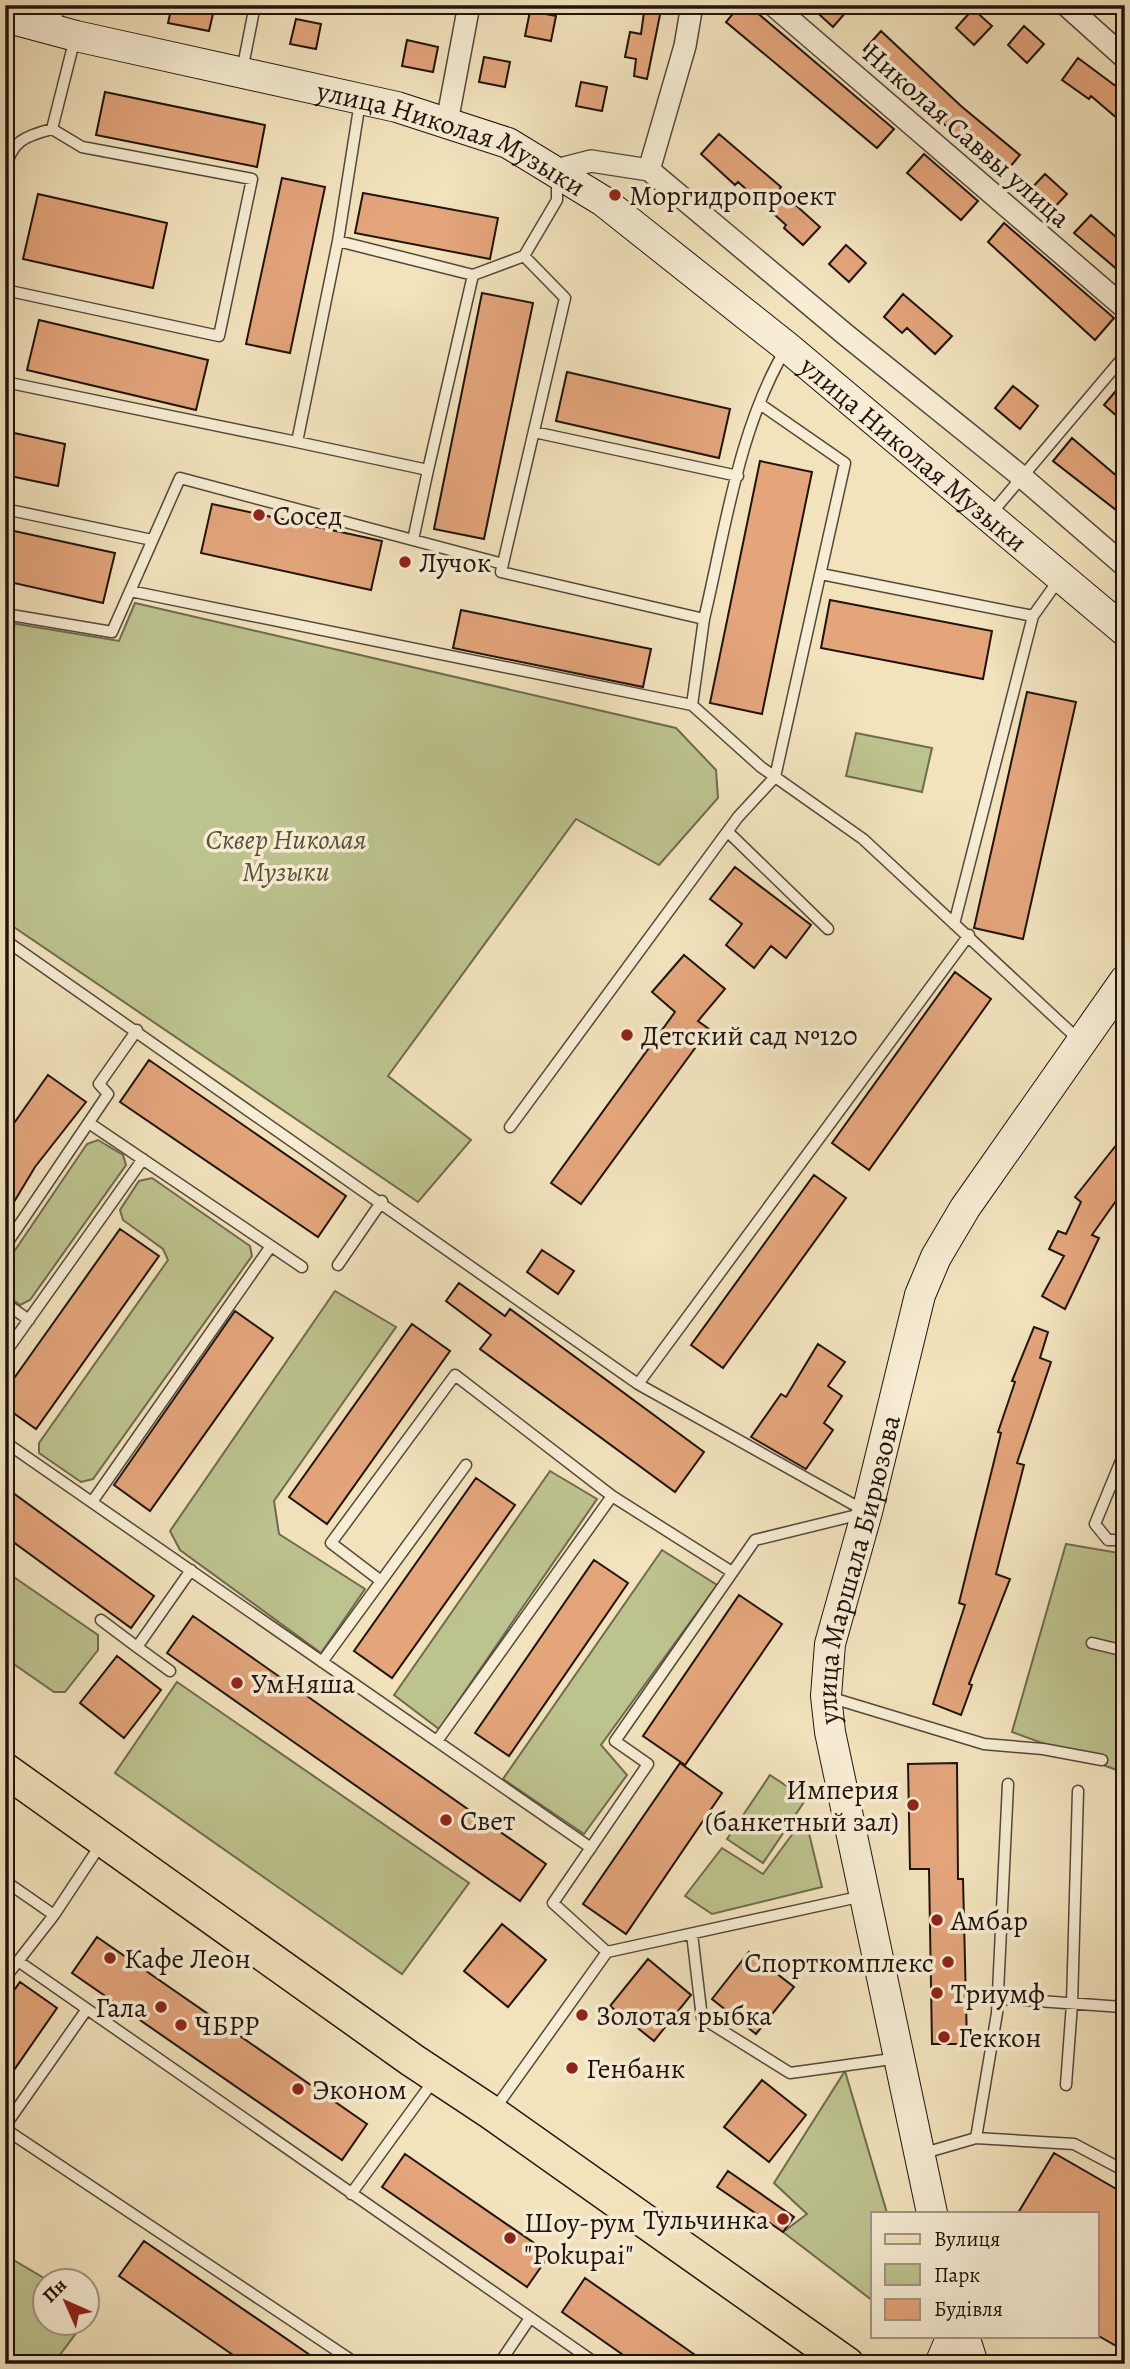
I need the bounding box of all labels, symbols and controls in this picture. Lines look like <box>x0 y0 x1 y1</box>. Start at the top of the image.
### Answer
street label: Николая Саввы улица <box>854 35 1079 237</box>
street label: улица Николая Музыки <box>312 72 593 206</box>
place label: Моргидропроект <box>629 177 836 215</box>
marker: Моргидропроект <box>607 187 623 203</box>
street label: улица Николая Музыки <box>791 347 1035 561</box>
place label: Сосед <box>273 497 342 535</box>
marker: Сосед <box>251 507 267 523</box>
place label: Лучок <box>419 544 491 582</box>
marker: Лучок <box>397 554 413 570</box>
park label: Сквер Николая Музыки <box>206 821 366 891</box>
place label: Детский сад №120 <box>641 1017 858 1055</box>
marker: Детский сад №120 <box>619 1027 635 1043</box>
street label: улица Маршала Бирюзова <box>808 1411 910 1727</box>
place label: УмНяша <box>251 1665 355 1703</box>
marker: УмНяша <box>229 1675 245 1691</box>
place label: Империя (банкетный зал) <box>705 1771 899 1841</box>
marker: Империя (банкетный зал) <box>905 1797 921 1813</box>
place label: Свет <box>460 1802 515 1840</box>
marker: Свет <box>438 1812 454 1828</box>
place label: Амбар <box>950 1902 1028 1940</box>
marker: Амбар <box>929 1912 945 1928</box>
place label: Кафе Леон <box>124 1940 251 1978</box>
place label: Спорткомплекс <box>744 1944 934 1982</box>
marker: Кафе Леон <box>102 1950 118 1966</box>
marker: Спорткомплекс <box>940 1954 956 1970</box>
place label: Триумф <box>951 1975 1045 2013</box>
marker: Триумф <box>929 1985 945 2001</box>
place label: Гала <box>95 1989 147 2027</box>
place label: Золотая рыбка <box>596 1997 772 2035</box>
marker: Гала <box>153 1999 169 2015</box>
place label: ЧБРР <box>195 2007 259 2045</box>
marker: Золотая рыбка <box>574 2007 590 2023</box>
marker: ЧБРР <box>173 2017 189 2033</box>
place label: Геккон <box>958 2019 1042 2057</box>
marker: Геккон <box>936 2029 952 2045</box>
place label: Генбанк <box>586 2050 685 2088</box>
marker: Генбанк <box>564 2060 580 2076</box>
place label: Эконом <box>312 2071 407 2109</box>
marker: Эконом <box>290 2081 306 2097</box>
place label: Тульчинка <box>643 2201 769 2239</box>
place label: Шоу-рум "Pokupai" <box>524 2204 635 2274</box>
marker: Тульчинка <box>775 2211 791 2227</box>
legend <box>871 2212 1098 2338</box>
text: Вулиця <box>934 2225 1000 2253</box>
marker: Шоу-рум "Pokupai" <box>502 2230 518 2246</box>
text: Парк <box>934 2261 980 2289</box>
north arrow <box>32 2268 102 2338</box>
text: Пн <box>37 2273 73 2309</box>
text: Будівля <box>934 2295 1003 2323</box>

